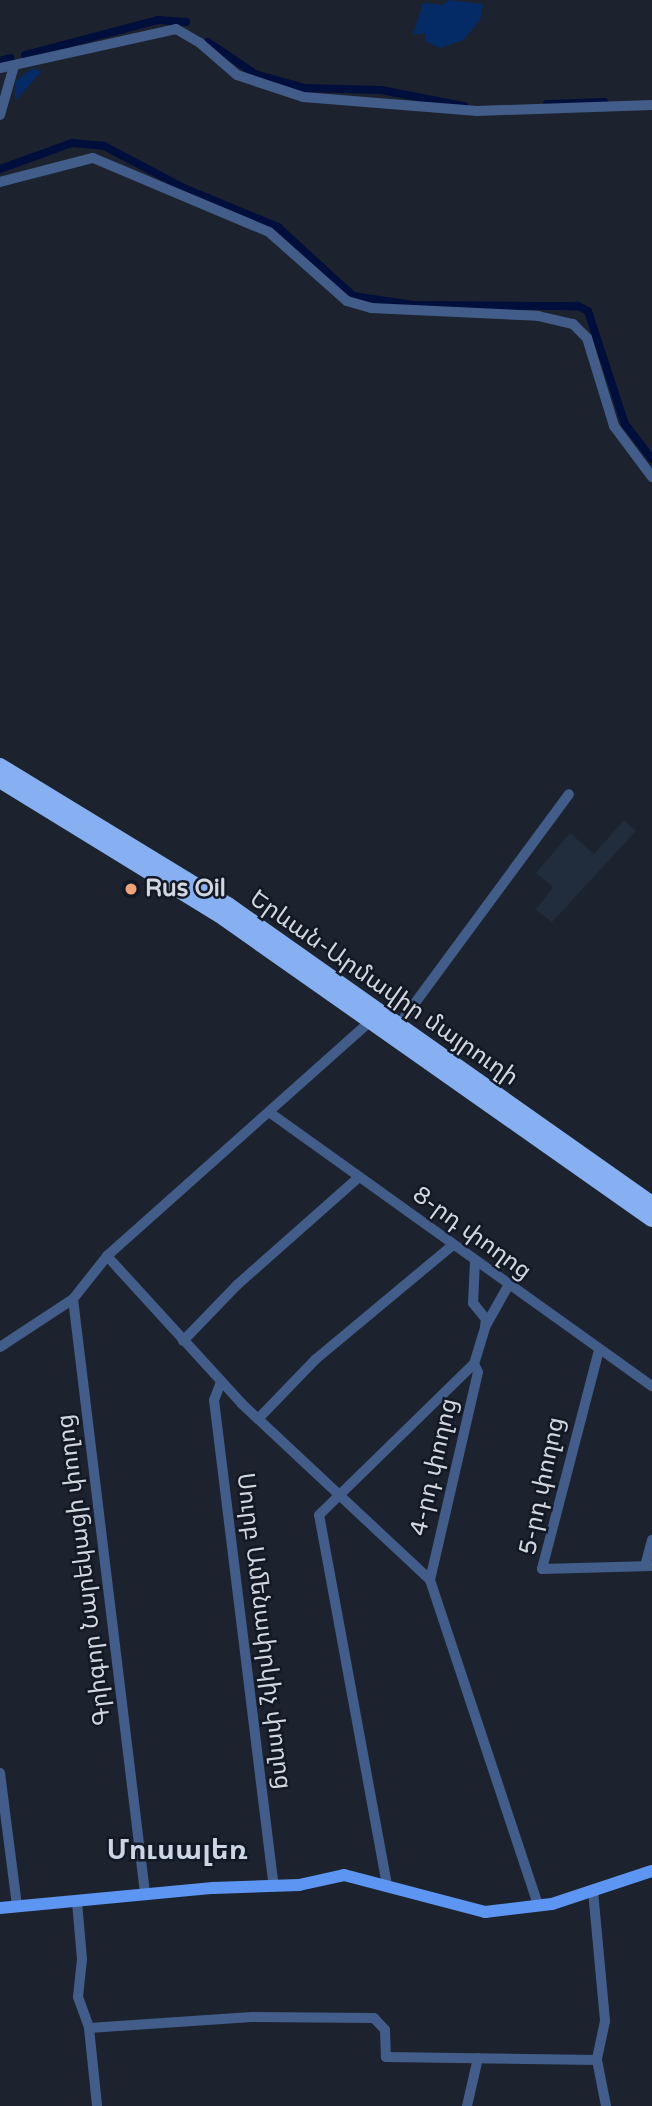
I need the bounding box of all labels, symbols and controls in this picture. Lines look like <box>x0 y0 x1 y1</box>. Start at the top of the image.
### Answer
place label: Rus Oil <box>145 875 226 903</box>
marker: Rus Oil <box>123 881 139 897</box>
street label: Երևան-Արմավիր մայրուղի <box>244 884 524 1092</box>
street label: 8-րդ փողոց <box>407 1180 537 1286</box>
street label: 4-րդ փողոց <box>404 1395 464 1539</box>
street label: Գրիգոր Նարեկացի փողոց <box>51 1413 117 1727</box>
street label: 5-րդ փողոց <box>513 1415 571 1557</box>
street label: Սուրբ Ամենափրկիչ փողոց <box>230 1471 298 1791</box>
district label: Մուսալեռ <box>106 1833 248 1867</box>

